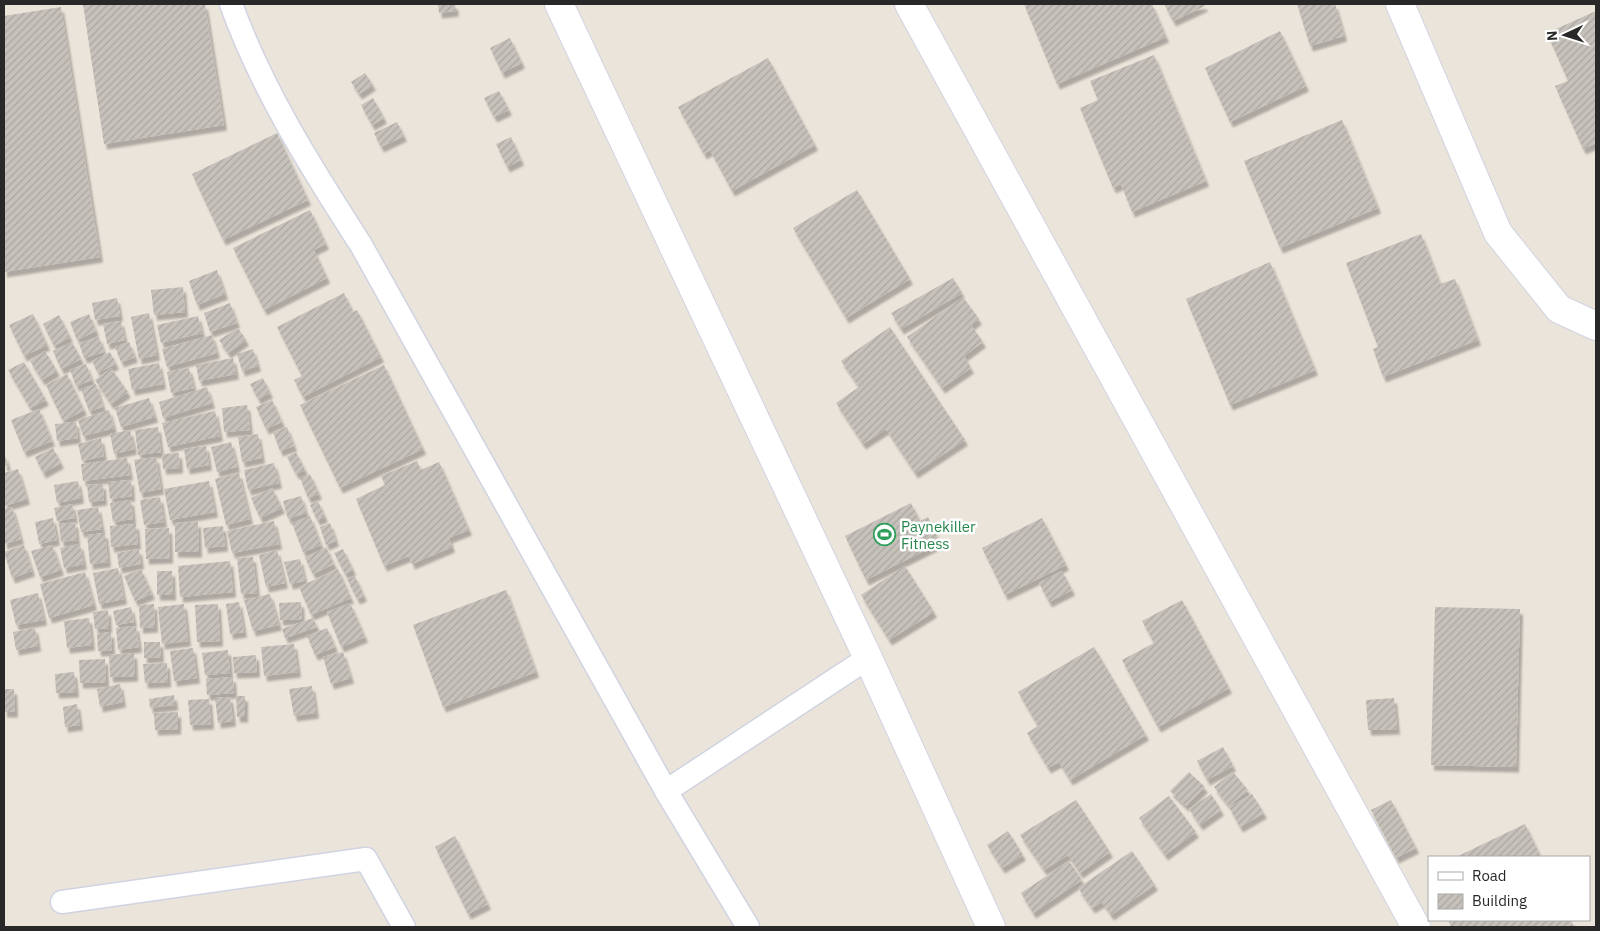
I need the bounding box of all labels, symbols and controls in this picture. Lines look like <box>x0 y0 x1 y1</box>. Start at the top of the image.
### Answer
north arrow <box>1540 10 1590 60</box>
text: N <box>1543 30 1561 42</box>
place label: Paynekiller Fitness <box>901 517 976 553</box>
sports icon: Paynekiller Fitness <box>873 523 897 547</box>
legend <box>1428 856 1590 921</box>
text: Road <box>1472 866 1507 885</box>
text: Building <box>1472 891 1527 910</box>

